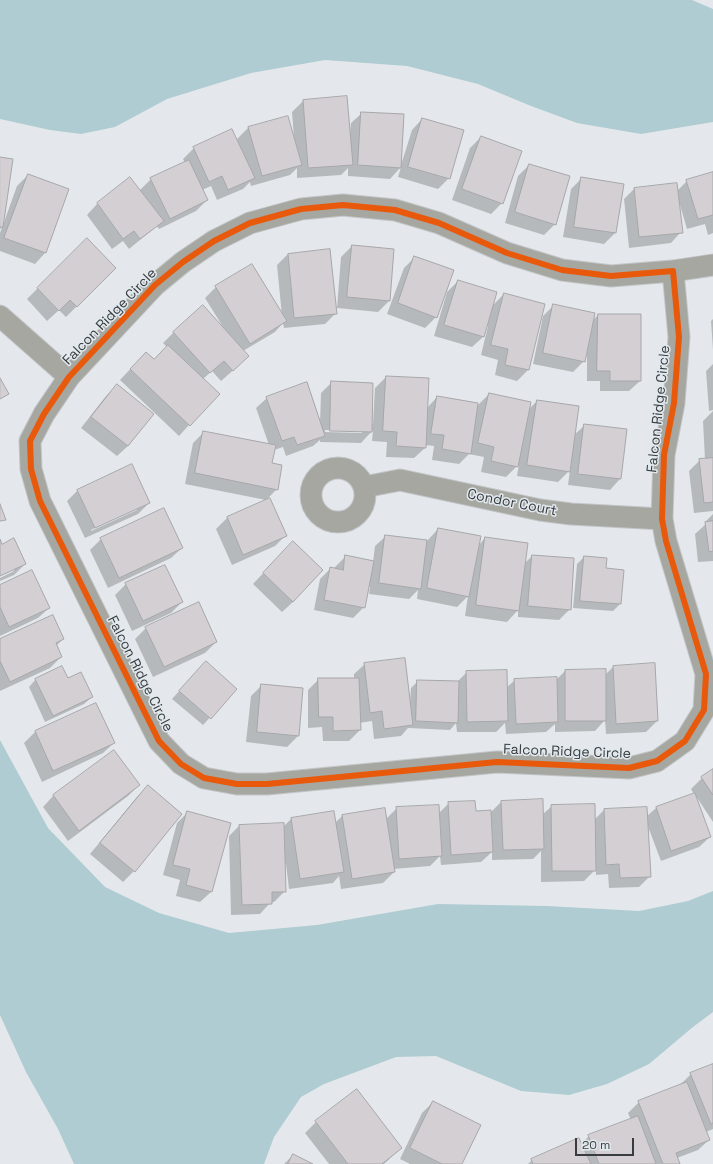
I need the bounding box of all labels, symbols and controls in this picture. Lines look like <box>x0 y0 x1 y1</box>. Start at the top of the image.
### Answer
street label: Falcon Ridge Circle <box>60 265 160 369</box>
street label: Falcon Ridge Circle <box>644 345 674 473</box>
street label: Condor Court <box>466 486 558 520</box>
street label: Falcon Ridge Circle <box>103 613 177 735</box>
street label: Falcon Ridge Circle <box>503 741 631 763</box>
scale bar <box>577 1130 636 1156</box>
text: 20 m <box>582 1137 610 1153</box>

